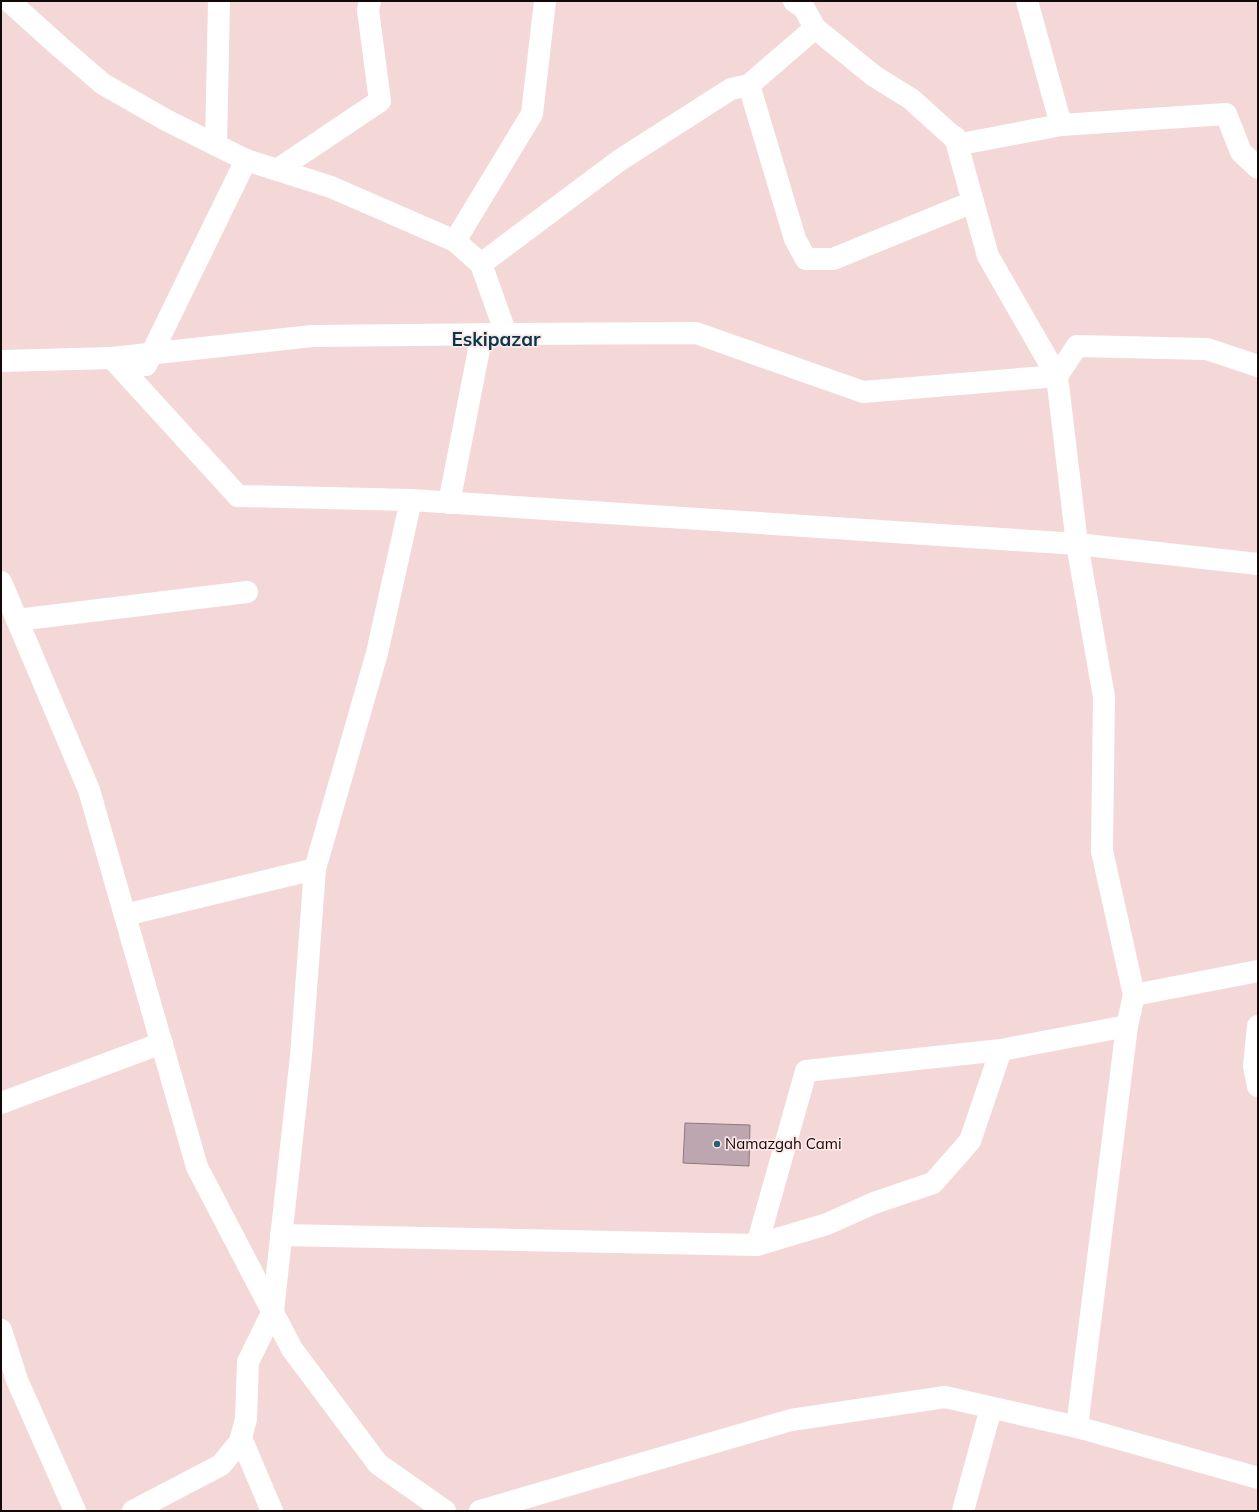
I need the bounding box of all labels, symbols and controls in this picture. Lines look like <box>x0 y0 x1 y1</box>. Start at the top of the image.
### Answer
district label: Eskipazar <box>452 327 541 351</box>
place label: Namazgah Cami <box>725 1134 842 1153</box>
marker: Namazgah Cami <box>712 1139 722 1149</box>

